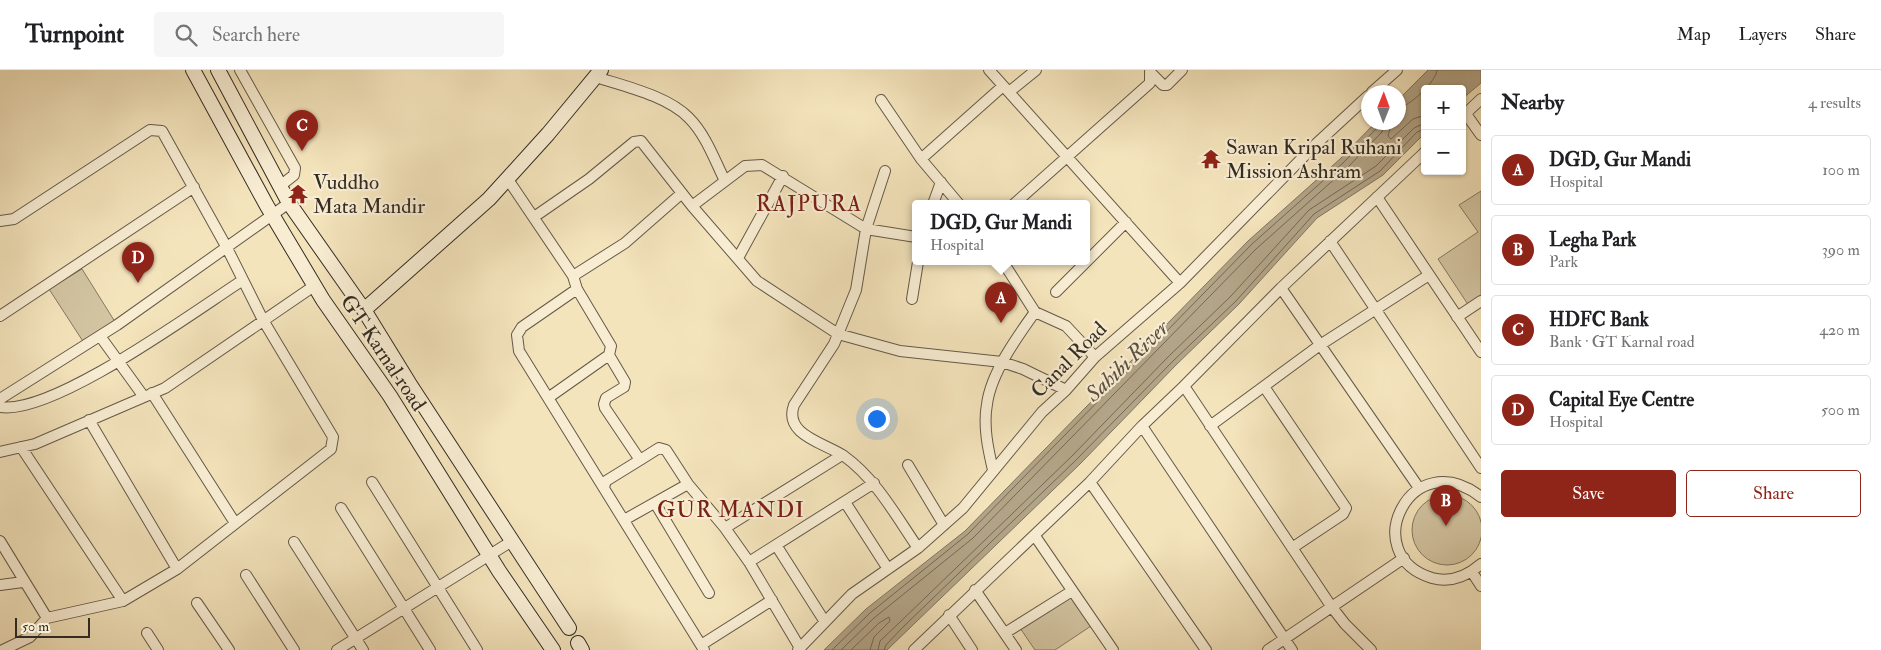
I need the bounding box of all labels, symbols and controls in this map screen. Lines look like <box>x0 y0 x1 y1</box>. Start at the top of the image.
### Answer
search box <box>154 12 504 57</box>
text: Turnpoint <box>25 19 124 50</box>
icon: search <box>172 21 200 49</box>
text: Search here <box>212 23 300 47</box>
text: Map <box>1677 23 1711 46</box>
text: Layers <box>1739 23 1787 46</box>
text: Share <box>1815 23 1856 46</box>
north arrow <box>1361 85 1406 130</box>
map controls <box>1421 85 1466 175</box>
button: + <box>1421 85 1466 130</box>
text: Nearby <box>1501 89 1564 116</box>
text: 4 results <box>1808 93 1861 113</box>
pin: C <box>286 110 318 151</box>
button: − <box>1421 130 1466 175</box>
place label: Sawan Kripal Ruhani Mission Ashram <box>1226 134 1402 185</box>
temple icon: Sawan Kripal Ruhani Mission Ashram <box>1200 148 1222 170</box>
text: DGD, Gur Mandi <box>1549 148 1691 172</box>
text: A <box>1513 160 1523 180</box>
text: 100 m <box>1822 160 1860 180</box>
place label: Vuddho Mata Mandir <box>313 169 425 220</box>
text: Hospital <box>1549 172 1603 192</box>
temple icon: Vuddho Mata Mandir <box>287 183 309 205</box>
district label: RAJPURA <box>756 190 862 218</box>
popup <box>912 200 1090 265</box>
text: DGD, Gur Mandi <box>930 211 1072 235</box>
text: Legha Park <box>1549 228 1636 252</box>
text: Hospital <box>930 235 984 255</box>
text: B <box>1513 240 1523 260</box>
text: 390 m <box>1822 240 1860 260</box>
pin: D <box>122 242 154 283</box>
text: Park <box>1549 252 1578 272</box>
pin: A <box>985 282 1017 323</box>
street label: GT Karnal road <box>334 290 432 417</box>
text: HDFC Bank <box>1549 308 1649 332</box>
water label: Sahibi River <box>1079 313 1176 408</box>
street label: Canal Road <box>1025 316 1113 404</box>
text: C <box>1512 320 1524 340</box>
text: 420 m <box>1819 320 1860 340</box>
text: Bank · GT Karnal road <box>1549 332 1695 352</box>
text: Capital Eye Centre <box>1549 388 1694 412</box>
text: D <box>1511 400 1525 420</box>
text: 500 m <box>1821 400 1860 420</box>
your location <box>864 406 890 432</box>
text: Hospital <box>1549 412 1603 432</box>
button: Save <box>1501 470 1676 517</box>
button: Share <box>1686 470 1861 517</box>
pin: B <box>1430 485 1462 526</box>
district label: GUR MANDI <box>657 496 805 524</box>
scale bar <box>15 615 90 638</box>
text: 50 m <box>22 618 49 635</box>

